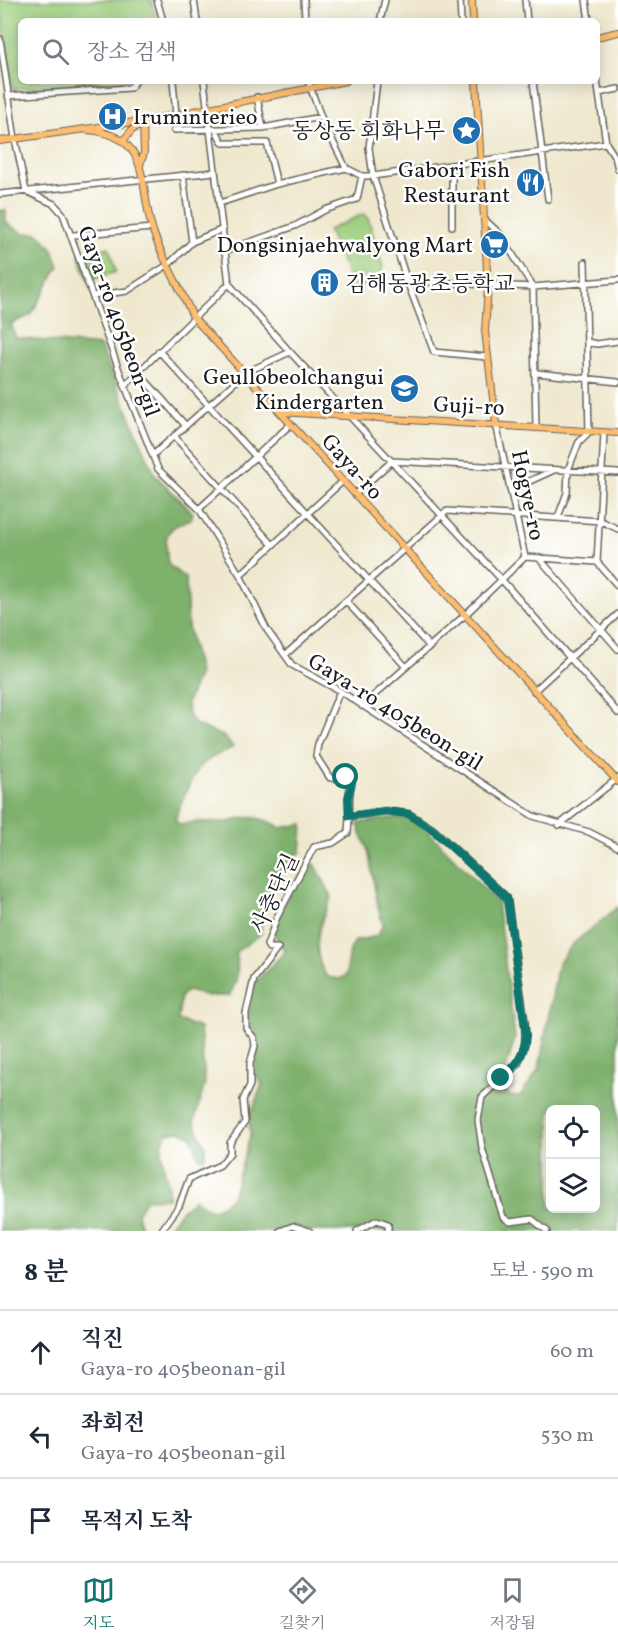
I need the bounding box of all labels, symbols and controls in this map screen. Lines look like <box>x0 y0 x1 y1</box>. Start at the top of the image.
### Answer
search box <box>18 18 600 84</box>
icon: search <box>39 35 72 68</box>
text: 장소 검색 <box>87 38 176 69</box>
hospital icon: Iruminterieo <box>96 100 128 132</box>
place label: Iruminterieo <box>133 103 258 134</box>
place icon: 동상동 회화나무 <box>450 114 482 146</box>
place label: 동상동 회화나무 <box>292 117 445 148</box>
place label: Gabori Fish Restaurant <box>398 156 510 212</box>
restaurant icon: Gabori Fish Restaurant <box>515 166 547 198</box>
street label: Gaya-ro 405beon-gil <box>69 222 167 422</box>
supermarket icon: Dongsinjaehwalyong Mart <box>478 228 510 260</box>
place label: Dongsinjaehwalyong Mart <box>217 231 473 262</box>
building icon: 김해동광초등학교 <box>308 267 340 299</box>
place label: 김해동광초등학교 <box>345 270 515 301</box>
place label: Geullobeolchangui Kindergarten <box>203 363 384 419</box>
school or university icon: Geullobeolchangui Kindergarten <box>389 373 421 405</box>
street label: Guji-ro <box>432 390 505 425</box>
street label: Gaya-ro <box>313 428 389 508</box>
street label: Hogye-ro <box>502 447 551 544</box>
street label: Gaya-ro 405beon-gil <box>301 647 488 780</box>
route start <box>332 763 358 789</box>
street label: 사충단길 <box>244 849 308 939</box>
route end <box>487 1064 513 1090</box>
map controls <box>546 1105 600 1213</box>
button: locate <box>546 1105 600 1159</box>
button: layers <box>546 1159 600 1213</box>
text: 8 분 <box>24 1255 69 1291</box>
text: 도보 · 590 m <box>490 1258 594 1286</box>
text: 직진 <box>81 1325 124 1356</box>
icon: ahead <box>24 1336 57 1369</box>
text: 60 m <box>550 1338 594 1366</box>
text: Gaya-ro 405beonan-gil <box>81 1356 286 1384</box>
text: 좌회전 <box>81 1409 145 1440</box>
icon: left <box>24 1420 57 1453</box>
text: 530 m <box>541 1422 594 1450</box>
text: Gaya-ro 405beonan-gil <box>81 1440 286 1468</box>
icon: arrive <box>24 1504 57 1537</box>
text: 목적지 도착 <box>81 1507 192 1538</box>
tab: 지도 <box>82 1574 115 1635</box>
tab: 길찾기 <box>279 1574 325 1635</box>
tab: 저장됨 <box>490 1574 536 1635</box>

